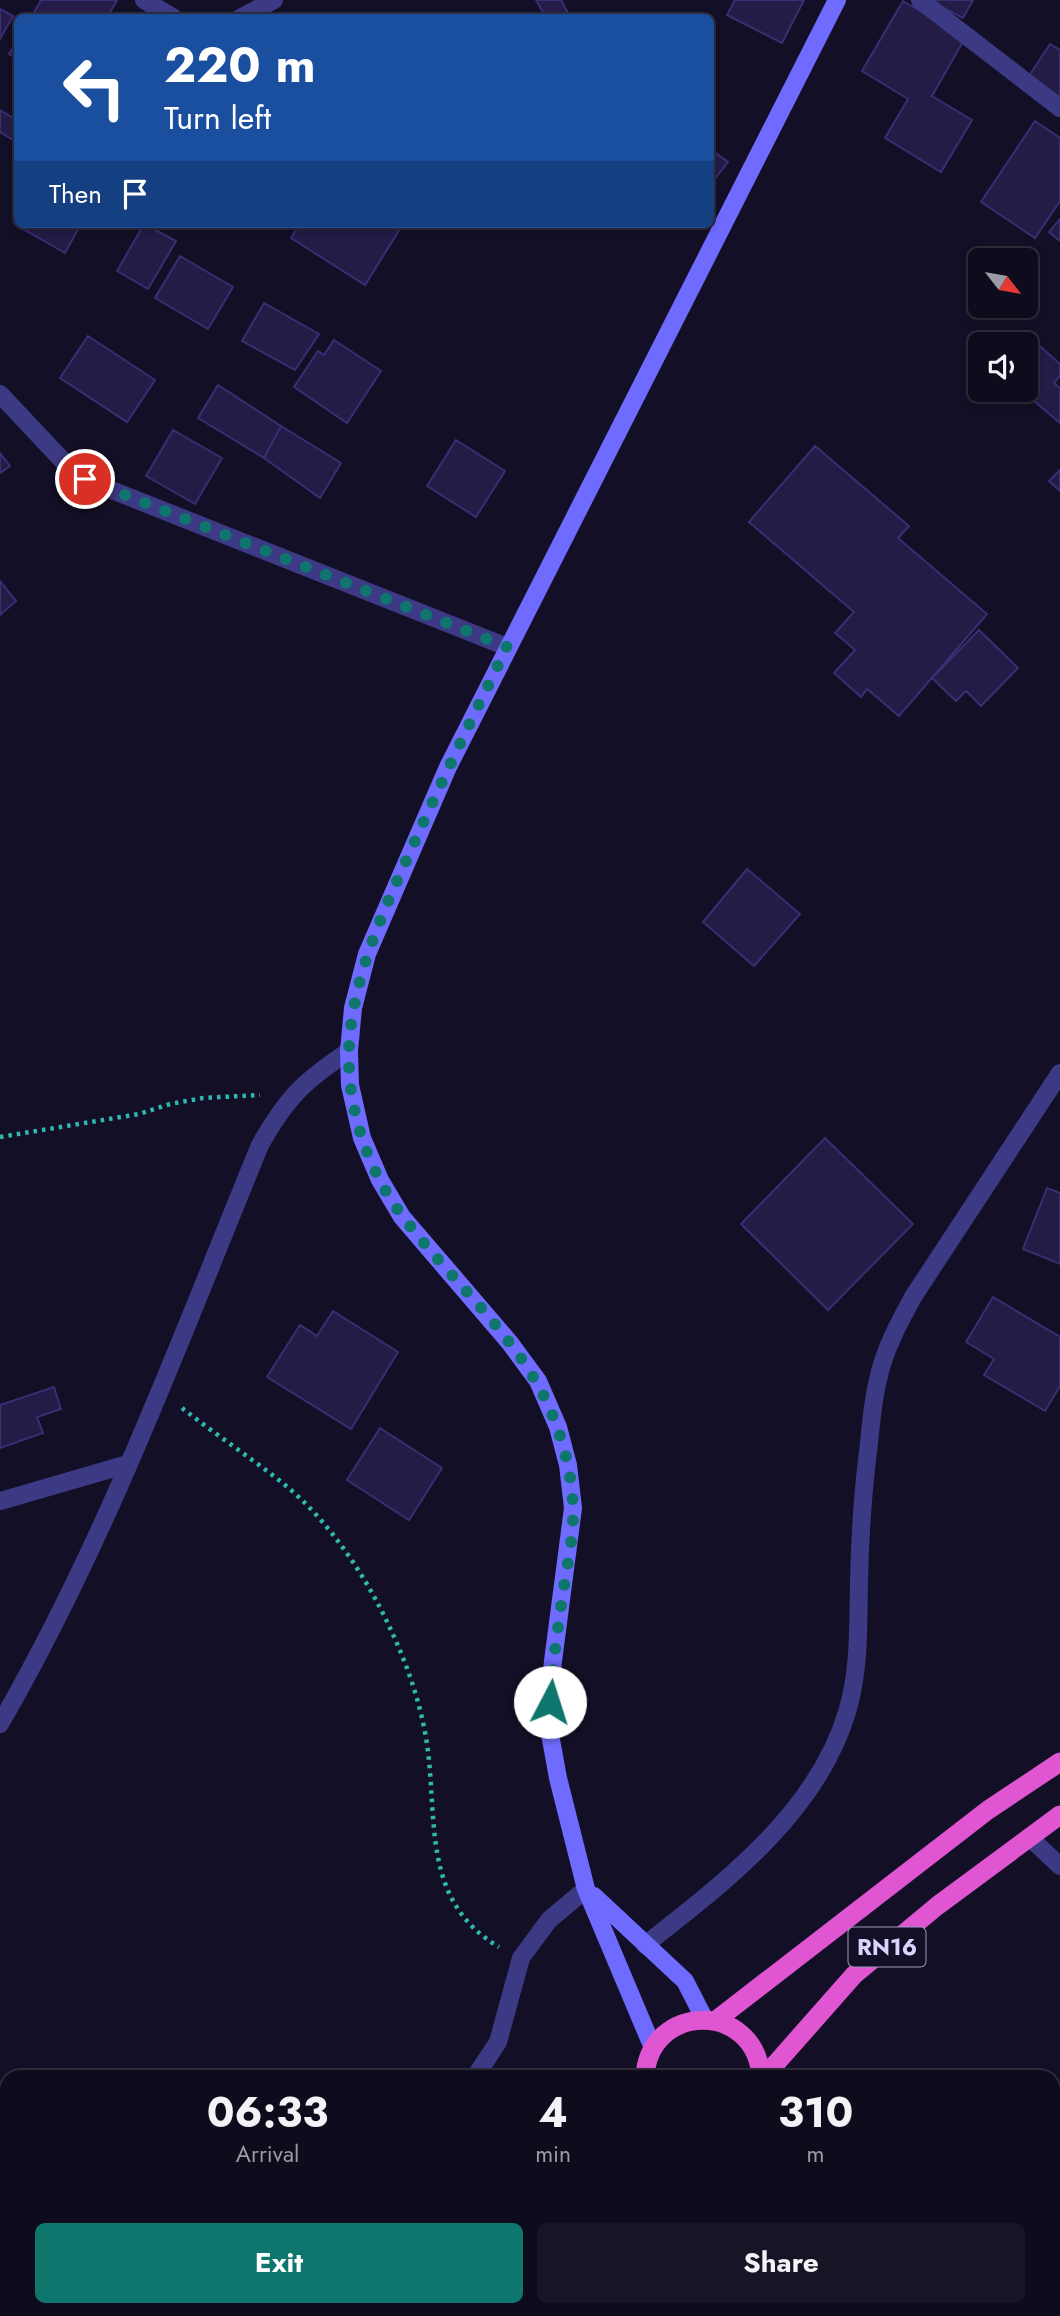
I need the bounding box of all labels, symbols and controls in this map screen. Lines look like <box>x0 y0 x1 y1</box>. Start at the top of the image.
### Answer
text: 220 m <box>164 30 316 100</box>
icon: left <box>49 42 140 133</box>
text: Turn left <box>164 95 271 141</box>
text: Then <box>49 175 102 213</box>
icon: arrive <box>116 175 154 213</box>
north arrow <box>968 248 1038 318</box>
map controls <box>968 248 1038 402</box>
button: sound <box>968 332 1038 402</box>
pin <box>55 449 115 509</box>
icon: arrive <box>66 460 104 498</box>
position arrow <box>513 1665 587 1739</box>
road number: RN16 <box>848 1928 926 1966</box>
text: 06:33 <box>207 2082 328 2143</box>
text: 4 <box>538 2082 568 2143</box>
text: 310 <box>778 2082 853 2143</box>
text: Arrival <box>236 2137 299 2171</box>
text: min <box>535 2137 571 2171</box>
text: m <box>807 2137 825 2171</box>
button: Exit <box>35 2223 523 2303</box>
button: Share <box>537 2223 1025 2303</box>

